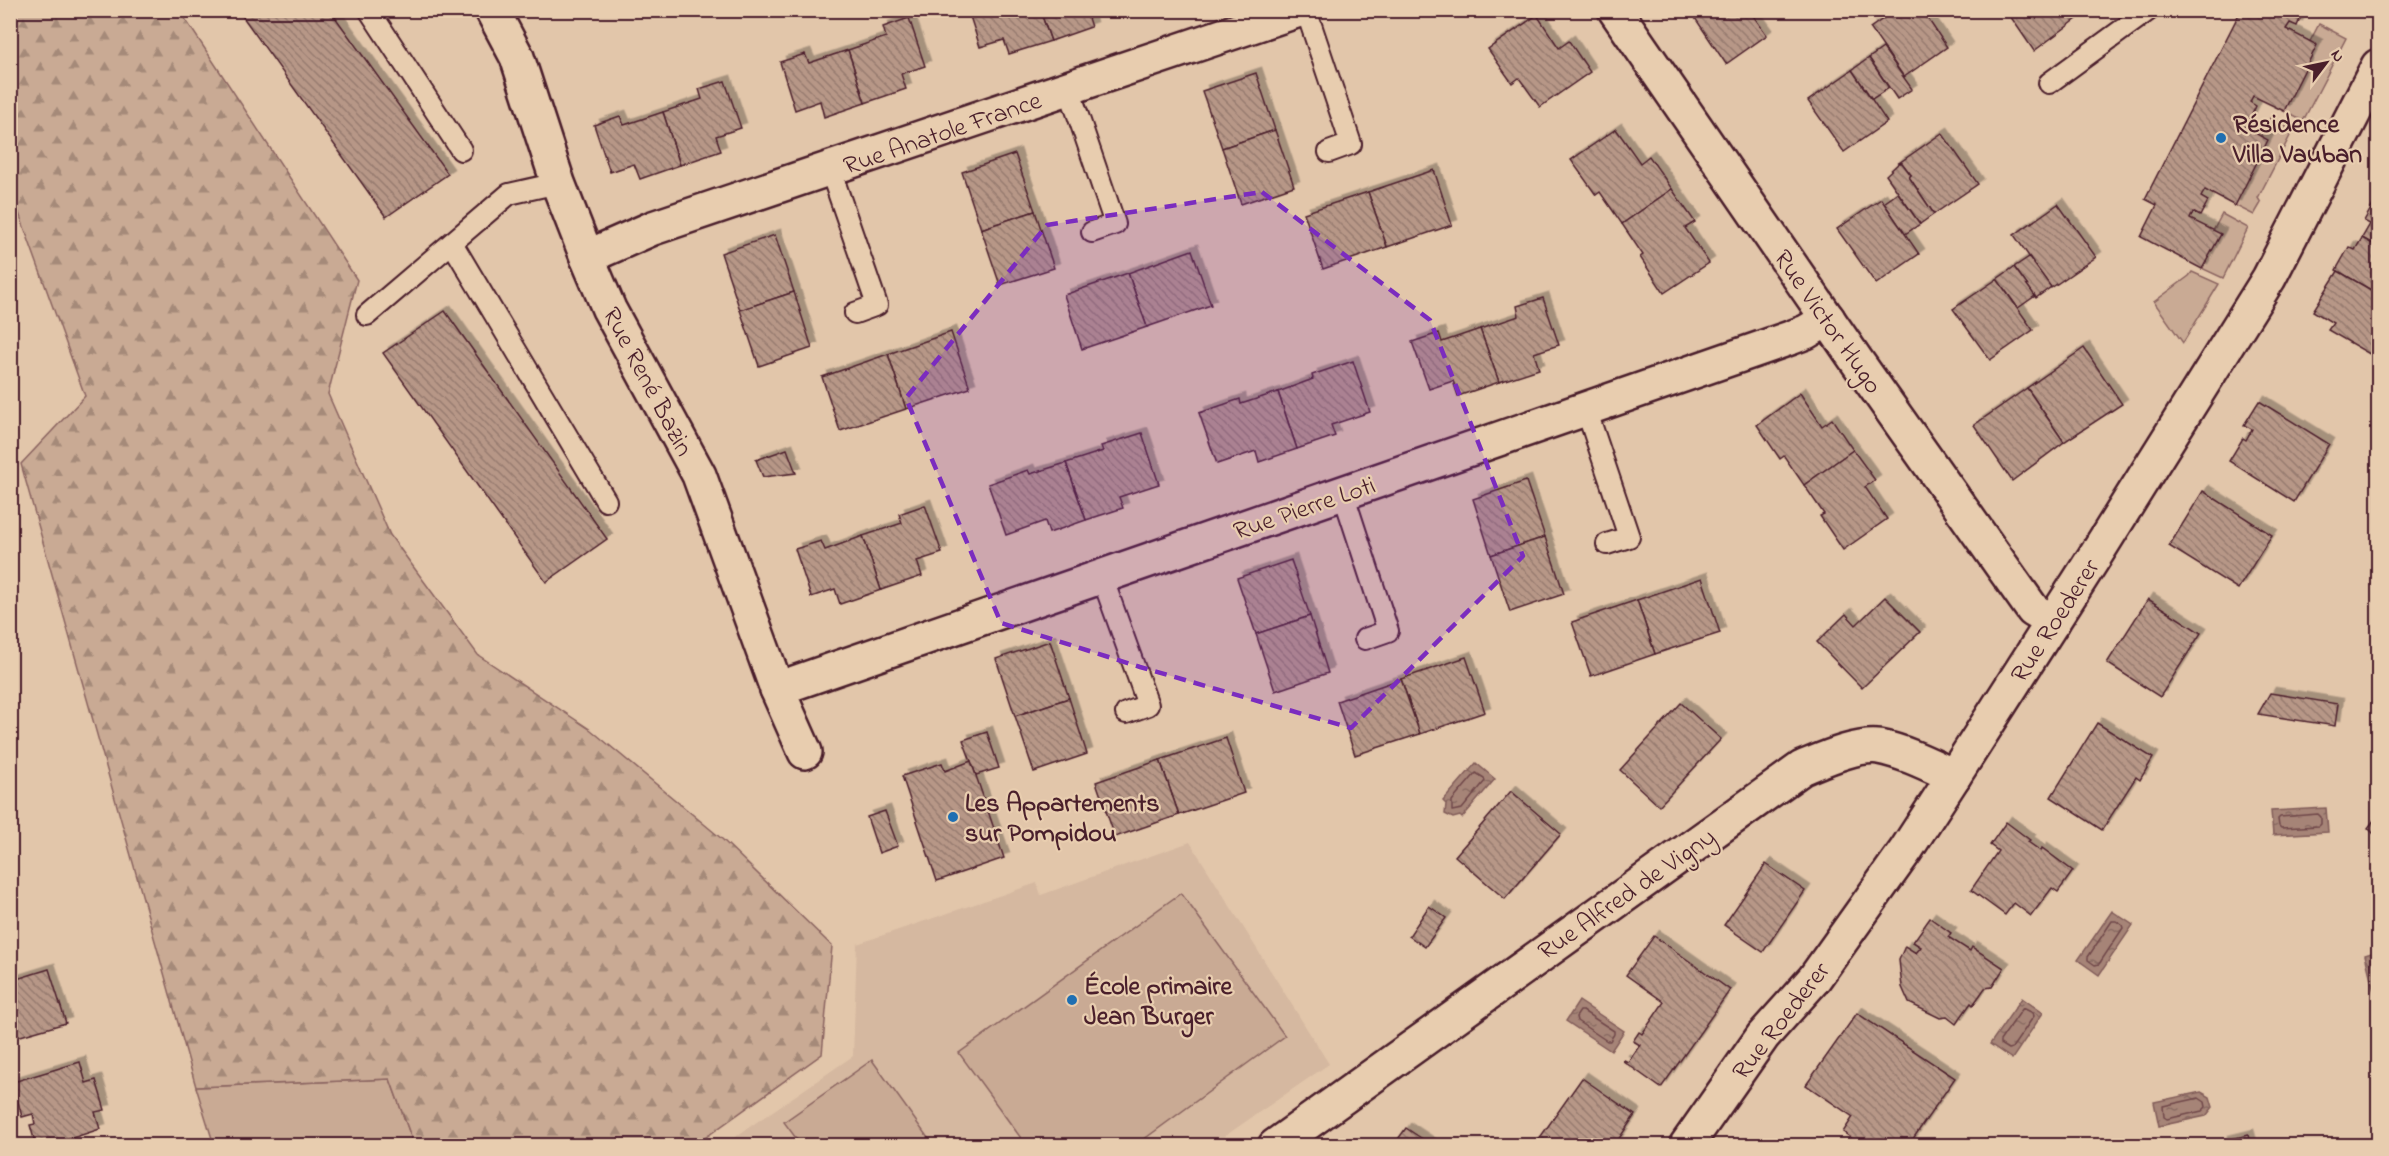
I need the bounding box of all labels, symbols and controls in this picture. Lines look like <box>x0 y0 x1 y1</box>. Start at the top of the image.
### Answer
north arrow <box>2296 33 2356 93</box>
text: N <box>2324 45 2350 67</box>
street label: Rue Anatole France <box>839 83 1047 187</box>
place label: Résidence Villa Vauban <box>2232 107 2362 175</box>
marker: Résidence Villa Vauban <box>2214 131 2228 145</box>
street label: Rue Victor Hugo <box>1763 243 1891 403</box>
street label: Rue René Bazin <box>591 301 702 464</box>
street label: Rue Pierre Loti <box>1229 468 1381 552</box>
street label: Rue Roederer <box>2002 551 2111 691</box>
place label: Les Appartements sur Pompidou <box>965 786 1159 854</box>
marker: Les Appartements sur Pompidou <box>946 810 960 824</box>
street label: Rue Alfred de Vigny <box>1531 820 1725 971</box>
street label: Rue Roederer <box>1724 954 1841 1089</box>
place label: École primaire Jean Burger <box>1084 969 1233 1038</box>
marker: École primaire Jean Burger <box>1065 993 1079 1007</box>

